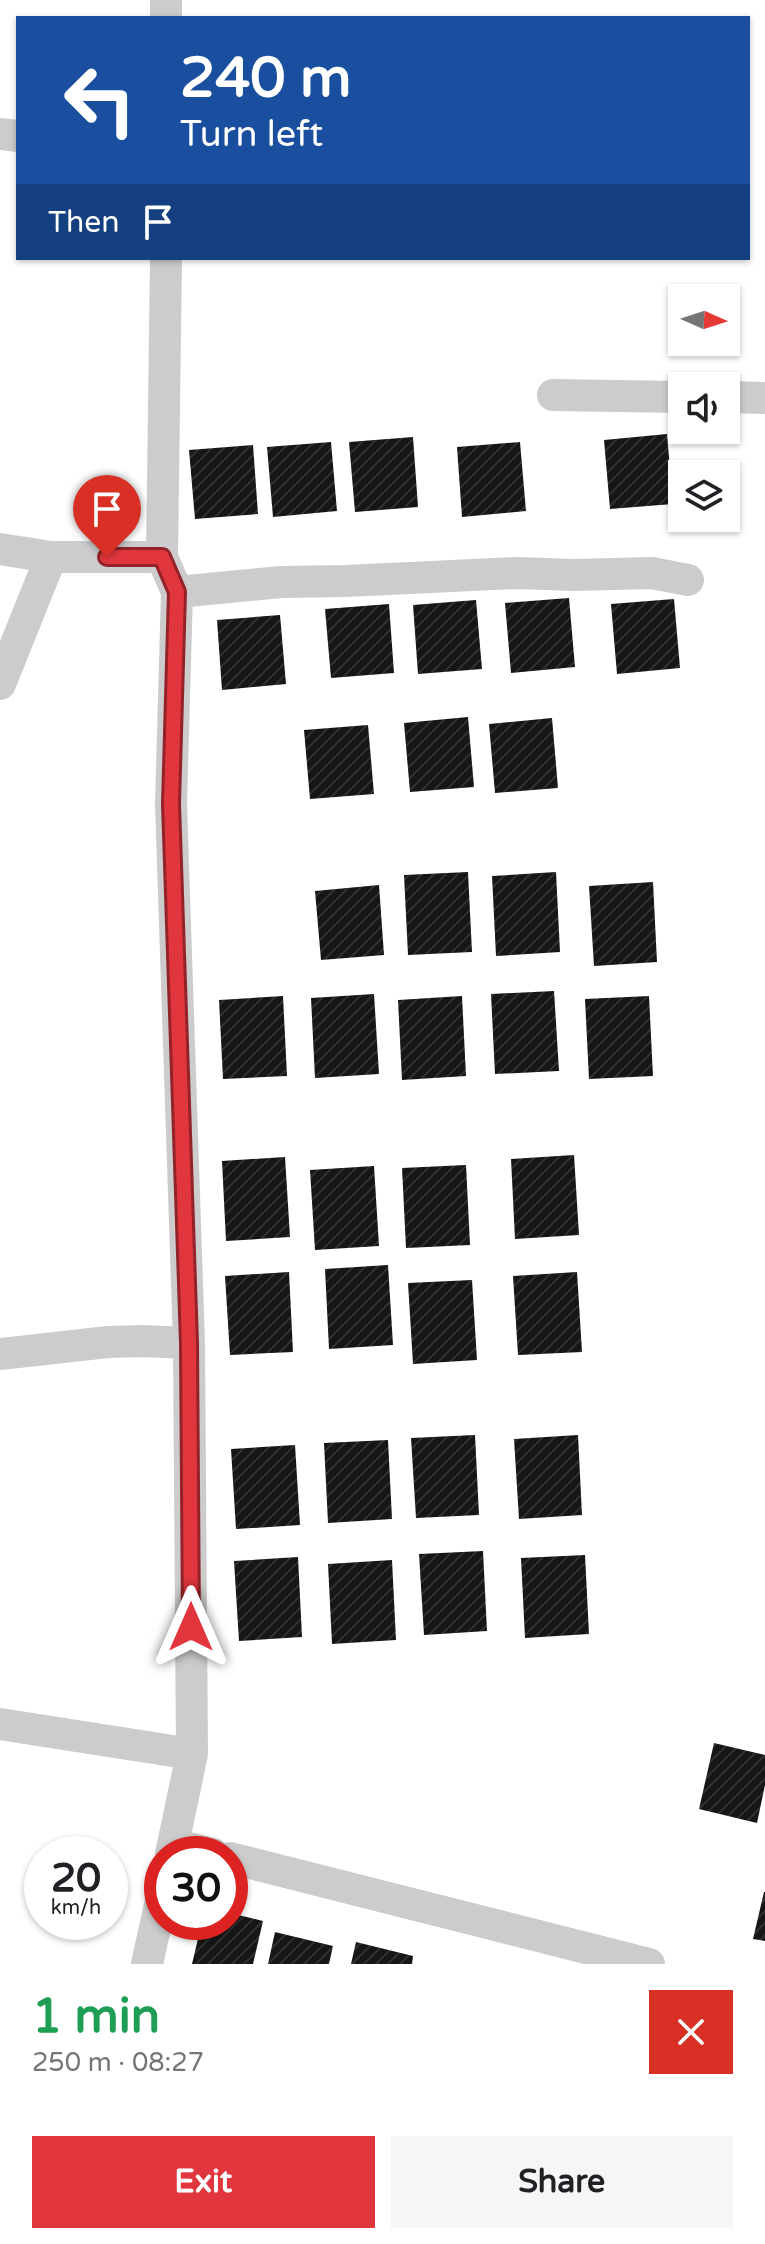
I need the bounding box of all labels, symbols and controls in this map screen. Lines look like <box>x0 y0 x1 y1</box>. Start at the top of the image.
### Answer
text: 240 m <box>180 45 351 112</box>
icon: left <box>48 48 152 152</box>
text: Turn left <box>180 113 323 156</box>
icon: arrive <box>136 200 180 244</box>
text: Then <box>48 204 120 241</box>
north arrow <box>668 284 740 356</box>
map controls <box>668 284 740 532</box>
button: sound <box>668 372 740 444</box>
button: layers <box>668 460 740 532</box>
pin <box>73 475 141 557</box>
icon: arrive <box>85 487 129 531</box>
position arrow <box>149 1585 233 1669</box>
speed limit sign: 30 <box>144 1836 248 1940</box>
text: 20 <box>51 1854 101 1902</box>
text: km/h <box>51 1896 101 1920</box>
text: 1 min <box>32 1988 160 2046</box>
button: close <box>649 1990 733 2074</box>
text: 250 m · 08:27 <box>32 2047 204 2078</box>
button: Exit <box>32 2136 375 2228</box>
button: Share <box>391 2136 733 2228</box>

